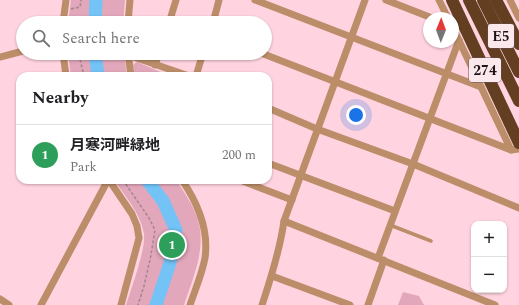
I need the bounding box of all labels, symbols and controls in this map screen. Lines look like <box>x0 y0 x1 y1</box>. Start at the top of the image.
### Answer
north arrow <box>423 12 459 48</box>
search box <box>16 16 272 60</box>
road number: E5 <box>488 24 514 48</box>
icon: search <box>30 27 52 49</box>
text: Search here <box>62 27 140 50</box>
road number: 274 <box>469 58 501 82</box>
text: Nearby <box>32 85 88 111</box>
your location <box>346 105 366 125</box>
text: 月寒河畔緑地 <box>70 134 160 157</box>
text: 1 <box>41 145 49 165</box>
text: 200 m <box>222 145 256 165</box>
text: Park <box>70 157 97 177</box>
map controls <box>471 221 507 293</box>
button: + <box>471 221 507 257</box>
pin: 1 <box>159 230 185 260</box>
button: − <box>471 257 507 293</box>

